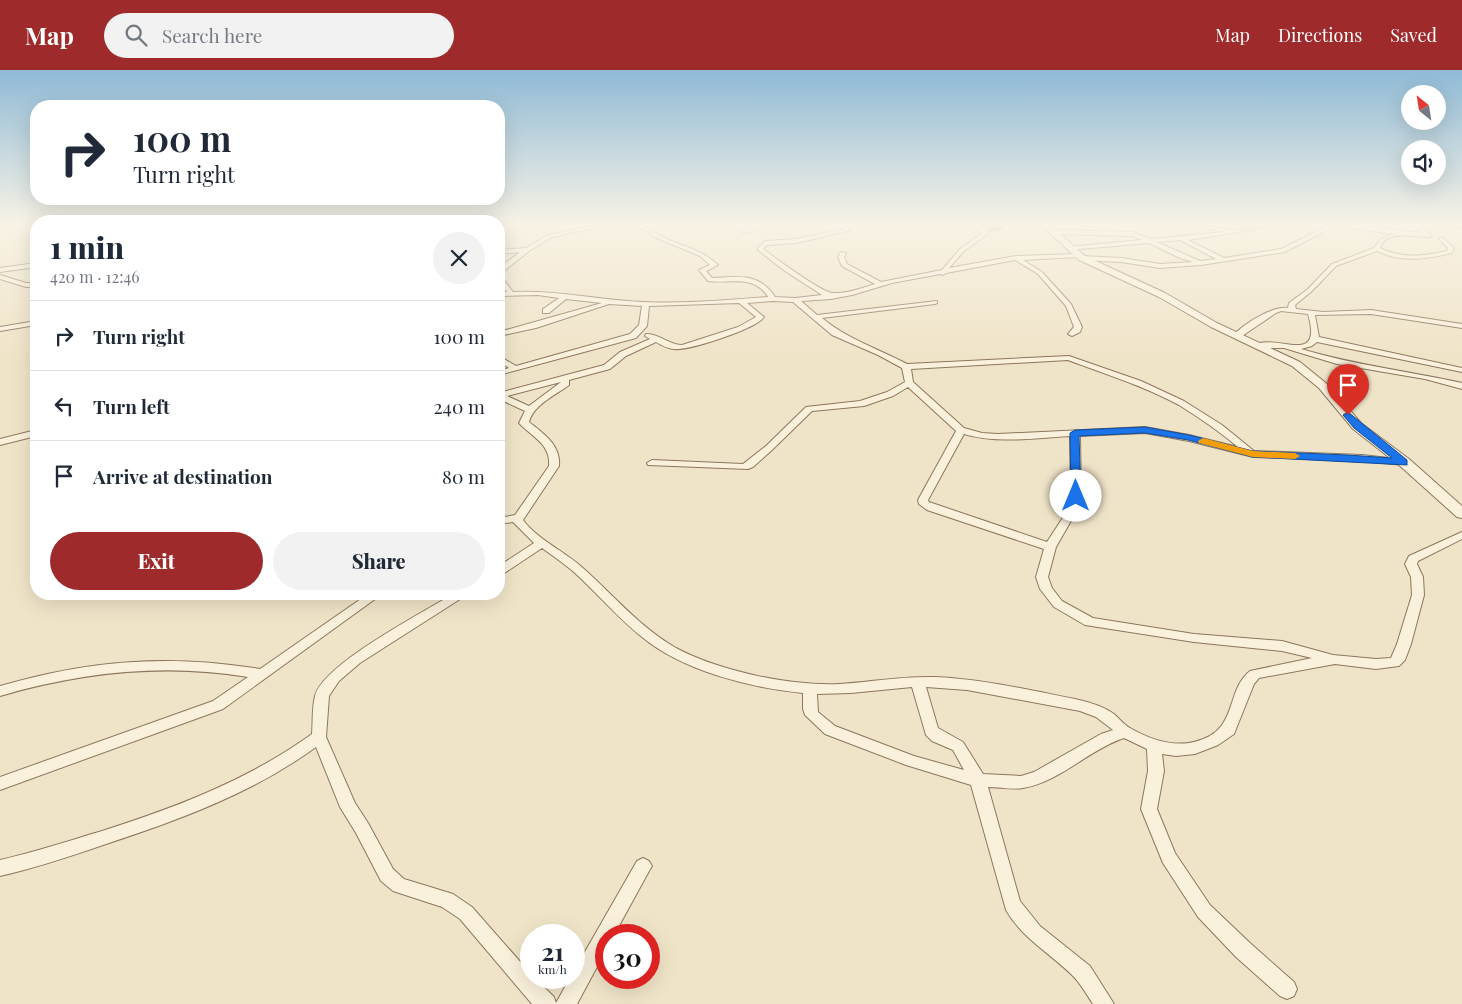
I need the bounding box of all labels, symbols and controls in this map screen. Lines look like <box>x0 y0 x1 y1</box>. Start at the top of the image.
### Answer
search box <box>104 13 454 58</box>
text: Map <box>25 19 74 51</box>
icon: search <box>122 21 150 49</box>
text: Search here <box>162 22 262 48</box>
text: Map <box>1215 23 1250 47</box>
text: Directions <box>1278 23 1362 47</box>
text: Saved <box>1390 23 1437 47</box>
north arrow <box>1401 85 1446 130</box>
map controls <box>1401 85 1446 185</box>
text: 100 m <box>133 114 231 161</box>
icon: right <box>50 120 115 185</box>
button: sound <box>1401 140 1446 185</box>
text: Turn right <box>133 159 235 189</box>
text: 1 min <box>50 227 124 267</box>
button: close <box>433 232 485 284</box>
text: 420 m · 12:46 <box>50 266 140 287</box>
icon: right <box>50 322 78 350</box>
text: Turn right <box>93 323 185 349</box>
text: 100 m <box>434 323 485 349</box>
pin <box>1327 364 1369 415</box>
icon: arrive <box>1334 371 1362 399</box>
icon: left <box>50 392 78 420</box>
text: Turn left <box>93 393 170 419</box>
text: 240 m <box>434 393 485 419</box>
icon: arrive <box>50 462 78 490</box>
text: Arrive at destination <box>93 463 273 489</box>
text: 80 m <box>442 463 485 489</box>
position arrow <box>1049 469 1101 521</box>
button: Exit <box>50 532 263 590</box>
button: Share <box>273 532 485 590</box>
speed limit sign: 30 <box>595 924 660 989</box>
text: 21 <box>541 934 564 967</box>
text: km/h <box>538 961 567 977</box>

